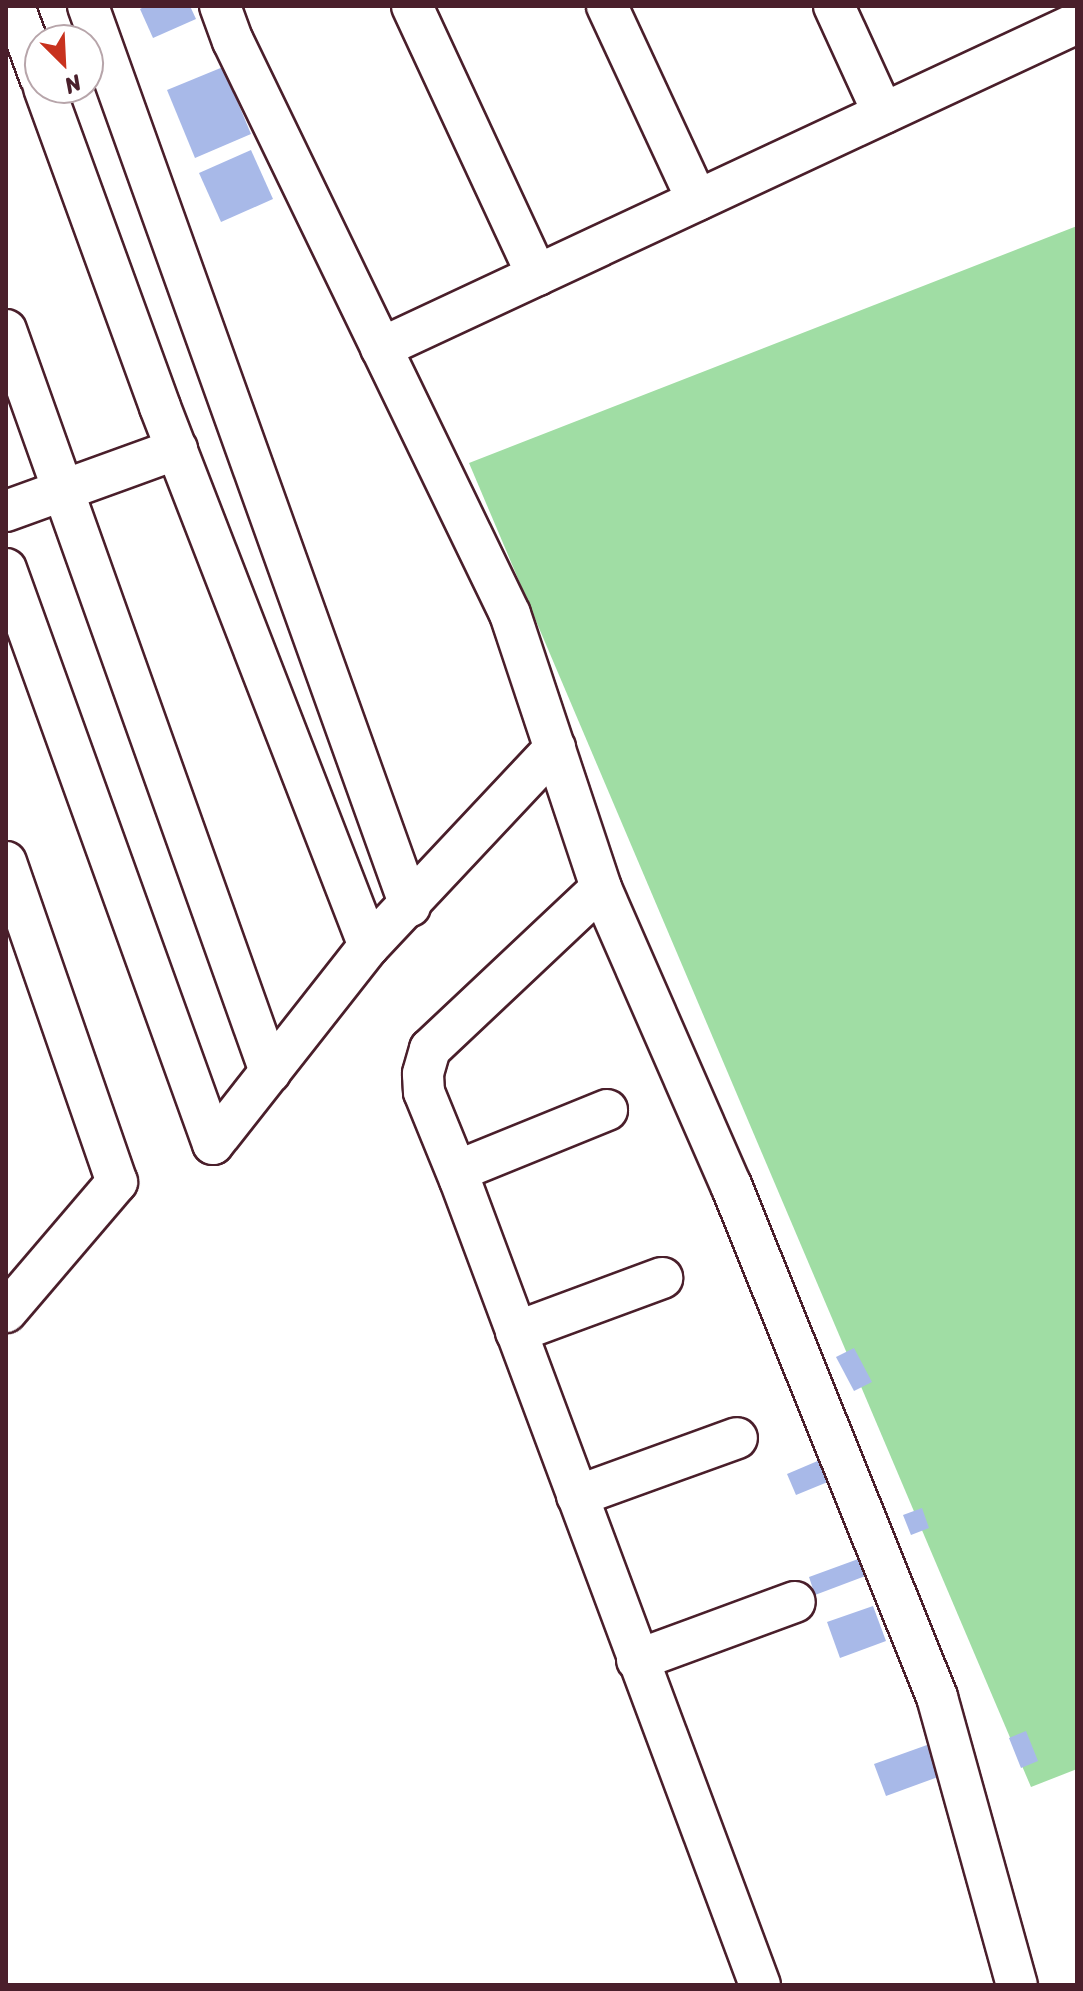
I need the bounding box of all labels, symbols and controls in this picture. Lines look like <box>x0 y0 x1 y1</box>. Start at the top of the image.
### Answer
north arrow <box>24 24 104 104</box>
text: N <box>58 64 88 105</box>

